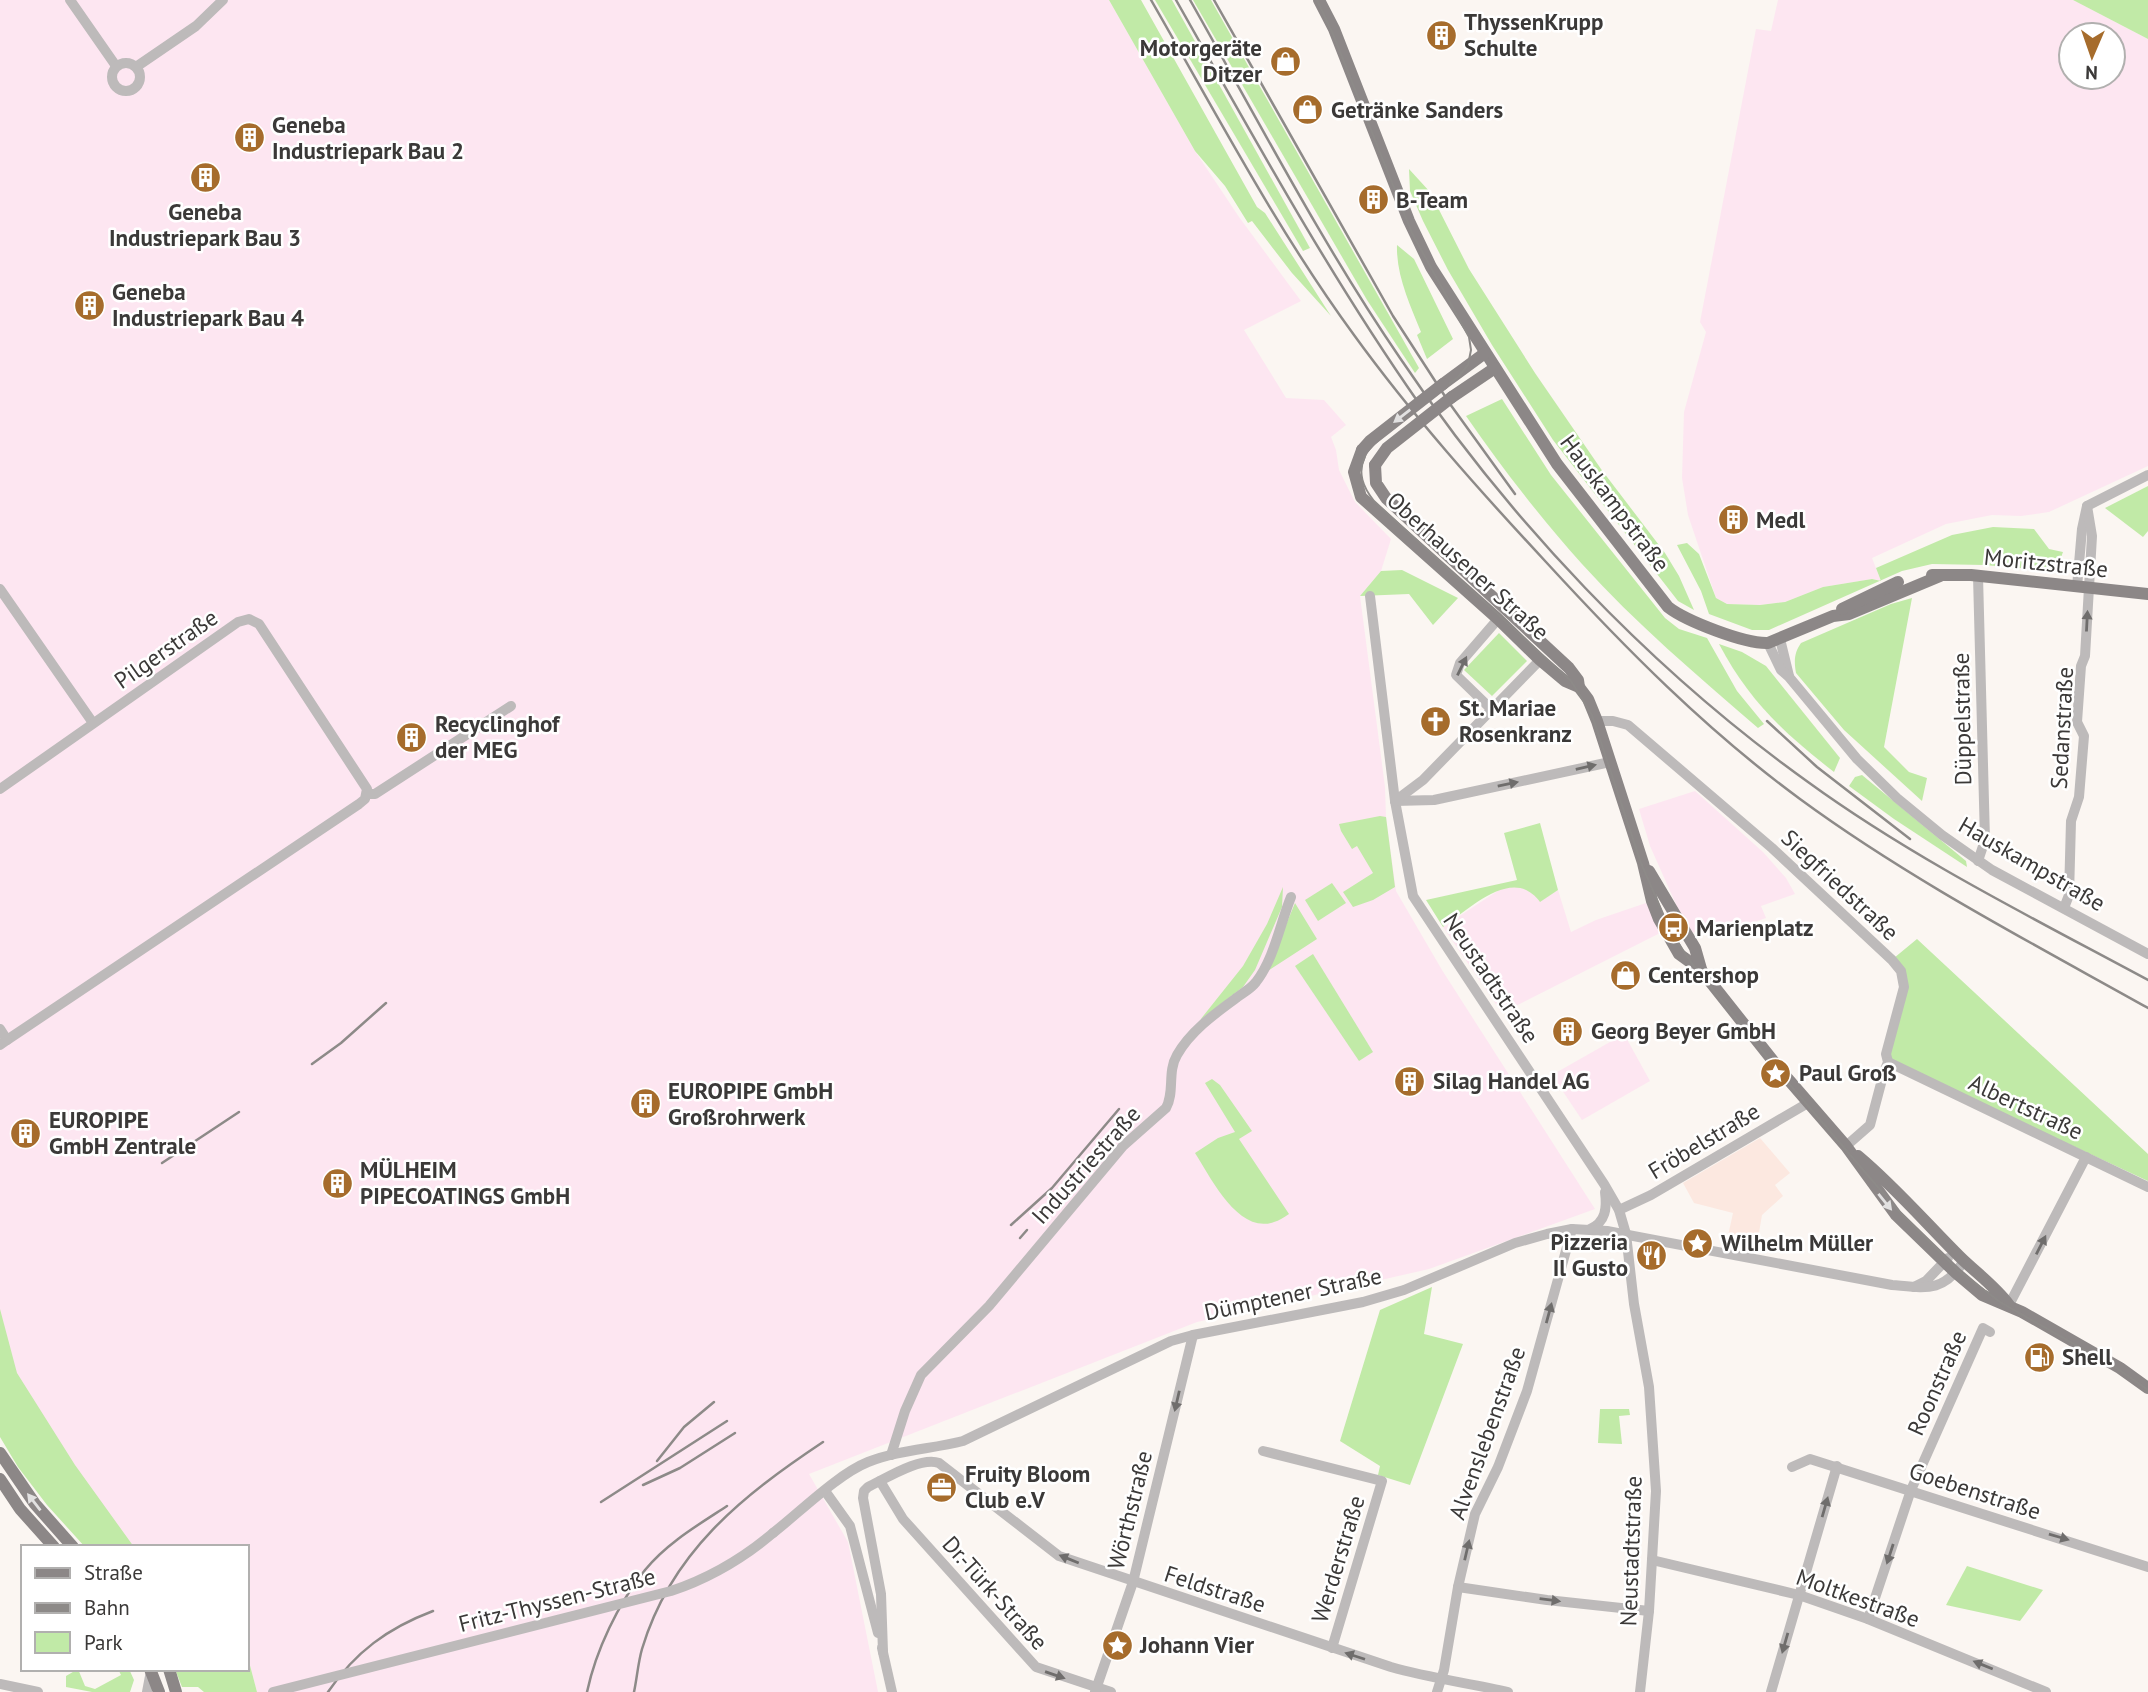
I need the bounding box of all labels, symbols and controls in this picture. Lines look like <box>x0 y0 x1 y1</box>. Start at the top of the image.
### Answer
place label: ThyssenKrupp Schulte <box>1464 7 1603 62</box>
building icon: ThyssenKrupp Schulte <box>1424 18 1458 52</box>
north arrow <box>2057 21 2127 91</box>
place label: Motorgeräte Ditzer <box>1140 33 1263 88</box>
shop icon: Motorgeräte Ditzer <box>1268 44 1302 78</box>
text: N <box>2085 61 2098 85</box>
shop icon: Getränke Sanders <box>1291 93 1325 127</box>
place label: Getränke Sanders <box>1331 95 1504 124</box>
place label: Geneba Industriepark Bau 2 <box>272 110 464 165</box>
building icon: Geneba Industriepark Bau 2 <box>232 121 266 155</box>
building icon: Geneba Industriepark Bau 3 <box>188 161 222 195</box>
building icon: B-Team <box>1356 183 1390 217</box>
place label: B-Team <box>1396 185 1468 214</box>
place label: Geneba Industriepark Bau 3 <box>109 197 301 252</box>
place label: Geneba Industriepark Bau 4 <box>112 277 304 332</box>
building icon: Geneba Industriepark Bau 4 <box>72 288 106 322</box>
one-way arrow <box>1393 409 1411 424</box>
street label: Hauskampstraße <box>1554 428 1676 577</box>
street label: Oberhausener Straße <box>1381 485 1555 646</box>
building icon: Medl <box>1716 503 1750 537</box>
place label: Medl <box>1756 505 1805 534</box>
street label: Moritzstraße <box>1983 542 2110 583</box>
street label: Pilgerstraße <box>108 602 223 695</box>
one-way arrow <box>2082 610 2093 632</box>
street label: Düppelstraße <box>1946 652 1977 786</box>
one-way arrow <box>1456 655 1468 676</box>
street label: Sedanstraße <box>2044 666 2079 790</box>
place label: St. Mariae Rosenkranz <box>1459 693 1572 748</box>
church icon: St. Mariae Rosenkranz <box>1419 704 1453 738</box>
place label: Recyclinghof der MEG <box>435 709 561 764</box>
building icon: Recyclinghof der MEG <box>395 720 429 754</box>
one-way arrow <box>1575 762 1597 773</box>
one-way arrow <box>1497 779 1519 790</box>
street label: Hauskampstraße <box>1954 810 2111 917</box>
street label: Siegfriedstraße <box>1776 823 1905 946</box>
street label: Neustadtstraße <box>1437 907 1546 1048</box>
bus stop icon: Marienplatz <box>1656 911 1690 945</box>
place label: Marienplatz <box>1696 913 1813 942</box>
shop icon: Centershop <box>1608 958 1642 992</box>
place label: Centershop <box>1648 960 1759 989</box>
building icon: Georg Beyer GmbH <box>1551 1014 1585 1048</box>
place label: Georg Beyer GmbH <box>1591 1016 1776 1045</box>
place icon: Paul Groß <box>1759 1056 1793 1090</box>
place label: Paul Groß <box>1799 1058 1896 1087</box>
building icon: Silag Handel AG <box>1393 1064 1427 1098</box>
place label: Silag Handel AG <box>1433 1066 1590 1095</box>
street label: Albertstraße <box>1965 1068 2088 1146</box>
place label: EUROPIPE GmbH Großrohrwerk <box>668 1076 833 1131</box>
building icon: EUROPIPE GmbH Großrohrwerk <box>628 1087 662 1121</box>
street label: Fröbelstraße <box>1643 1096 1765 1185</box>
street label: Industriestraße <box>1025 1100 1146 1230</box>
place label: EUROPIPE GmbH Zentrale <box>49 1105 196 1160</box>
building icon: EUROPIPE GmbH Zentrale <box>9 1116 43 1150</box>
place label: MÜLHEIM PIPECOATINGS GmbH <box>360 1155 570 1210</box>
building icon: MÜLHEIM PIPECOATINGS GmbH <box>320 1166 354 1200</box>
one-way arrow <box>1878 1192 1893 1210</box>
place icon: Wilhelm Müller <box>1681 1226 1715 1260</box>
place label: Pizzeria Il Gusto <box>1550 1227 1628 1282</box>
place label: Wilhelm Müller <box>1721 1228 1874 1257</box>
one-way arrow <box>2035 1235 2046 1255</box>
restaurant icon: Pizzeria Il Gusto <box>1634 1238 1668 1272</box>
street label: Dümptener Straße <box>1202 1261 1384 1326</box>
one-way arrow <box>1545 1302 1555 1323</box>
street label: Roonstraße <box>1901 1326 1973 1440</box>
fuel station icon: Shell <box>2022 1340 2056 1374</box>
street label: Alvenslebenstraße <box>1442 1342 1531 1523</box>
place label: Shell <box>2062 1342 2112 1371</box>
one-way arrow <box>1171 1390 1182 1412</box>
street label: Wörthstraße <box>1101 1448 1158 1572</box>
street label: Goebenstraße <box>1906 1456 2045 1525</box>
place label: Fruity Bloom Club e.V <box>965 1459 1090 1514</box>
office icon: Fruity Bloom Club e.V <box>925 1470 959 1504</box>
street label: Neustadtstraße <box>1613 1475 1648 1627</box>
street label: Werderstraße <box>1304 1492 1371 1626</box>
one-way arrow <box>26 1493 41 1511</box>
one-way arrow <box>1820 1496 1830 1517</box>
street label: Dr.-Türk-Straße <box>936 1530 1054 1656</box>
one-way arrow <box>2049 1533 2070 1543</box>
one-way arrow <box>1461 1539 1472 1561</box>
one-way arrow <box>1884 1544 1894 1565</box>
legend <box>21 1545 248 1671</box>
one-way arrow <box>1058 1553 1079 1564</box>
text: Straße <box>84 1559 143 1586</box>
street label: Feldstraße <box>1161 1559 1269 1618</box>
street label: Fritz-Thyssen-Straße <box>455 1561 658 1638</box>
street label: Moltkestraße <box>1792 1562 1924 1633</box>
text: Bahn <box>84 1594 130 1621</box>
one-way arrow <box>1539 1595 1561 1606</box>
place icon: Johann Vier <box>1100 1628 1134 1662</box>
text: Park <box>84 1629 123 1656</box>
place label: Johann Vier <box>1139 1630 1255 1659</box>
one-way arrow <box>1779 1633 1790 1655</box>
one-way arrow <box>1344 1650 1365 1661</box>
one-way arrow <box>1973 1659 1993 1671</box>
one-way arrow <box>1045 1670 1066 1681</box>

